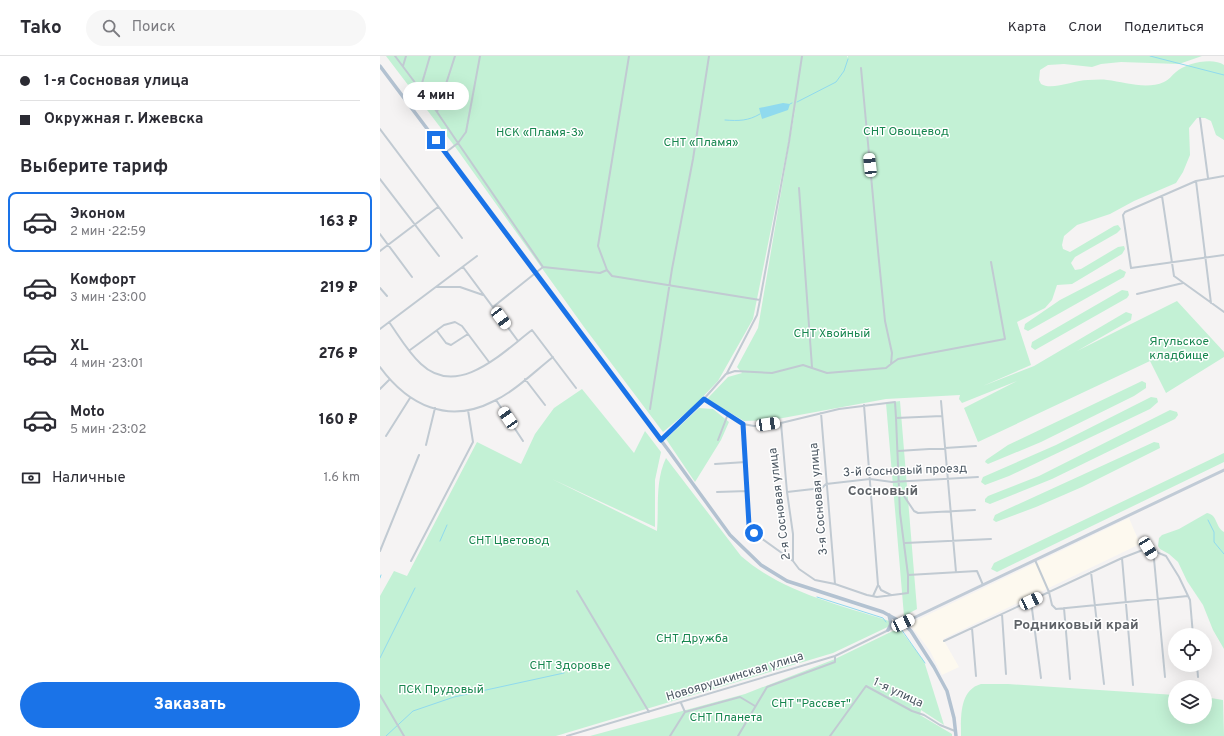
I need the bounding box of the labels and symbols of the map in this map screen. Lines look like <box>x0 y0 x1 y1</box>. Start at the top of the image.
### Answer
callout: 4 мин <box>403 82 469 110</box>
park label: СНТ Овощевод <box>863 124 949 140</box>
park label: НСК «Пламя-3» <box>496 125 584 141</box>
route end <box>427 131 445 149</box>
park label: СНТ «Пламя» <box>664 135 738 151</box>
car <box>863 152 877 178</box>
car <box>489 305 513 331</box>
park label: СНТ Хвойный <box>794 326 870 342</box>
park label: Ягульское кладбище <box>1149 334 1209 364</box>
car <box>496 405 520 431</box>
car <box>755 416 781 432</box>
street label: 3-я Сосновая улица <box>806 442 832 556</box>
street label: 2-я Сосновая улица <box>765 447 795 561</box>
street label: 3-й Сосновый проезд <box>843 461 967 481</box>
district label: Сосновый <box>848 483 918 500</box>
route start <box>745 524 763 542</box>
park label: СНТ Цветовод <box>468 533 550 549</box>
car <box>1137 535 1159 561</box>
car <box>1018 590 1044 612</box>
car <box>890 612 916 634</box>
district label: Родниковый край <box>1013 617 1139 634</box>
park label: СНТ Дружба <box>656 631 728 647</box>
street label: Новоярушкинская улица <box>664 648 806 706</box>
park label: СНТ Здоровье <box>530 658 610 674</box>
street label: 1-я улица <box>870 674 926 712</box>
park label: ПСК Прудовый <box>398 682 484 698</box>
park label: СНТ "Рассвет" <box>771 696 851 712</box>
park label: СНТ Планета <box>690 710 762 726</box>

